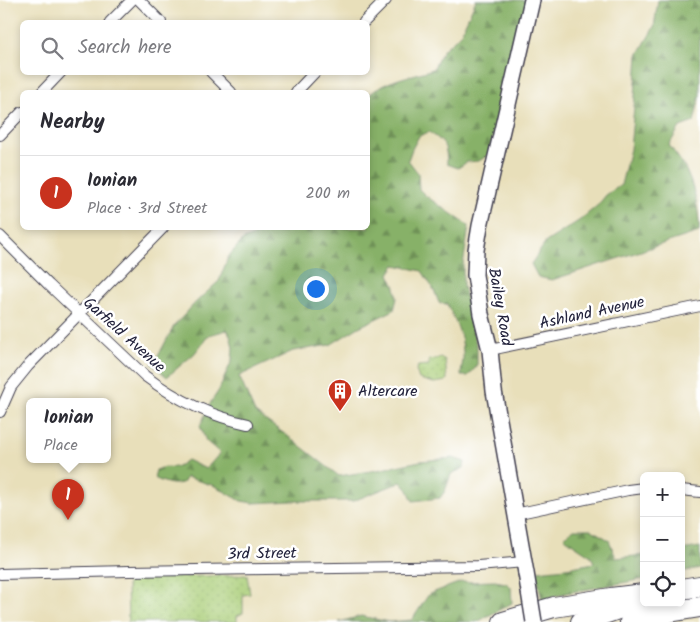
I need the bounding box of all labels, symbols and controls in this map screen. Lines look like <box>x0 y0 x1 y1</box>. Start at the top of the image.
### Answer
search box <box>20 20 370 75</box>
text: Search here <box>78 33 172 63</box>
icon: search <box>38 34 66 62</box>
text: Nearby <box>40 106 105 139</box>
text: Ionian <box>87 166 137 196</box>
text: 1 <box>54 181 58 206</box>
text: 200 m <box>306 181 350 206</box>
text: Place · 3rd Street <box>87 196 207 221</box>
street label: Bailey Road <box>481 266 519 349</box>
your location <box>303 276 329 302</box>
street label: Ashland Avenue <box>537 290 647 336</box>
street label: Garfield Avenue <box>77 291 171 379</box>
building icon: Altercare <box>327 378 353 412</box>
place label: Altercare <box>358 379 417 404</box>
popup <box>26 398 111 463</box>
text: Ionian <box>43 403 94 433</box>
text: Place <box>43 433 78 458</box>
map controls <box>640 472 685 607</box>
button: + <box>640 472 685 517</box>
pin: 1 <box>52 479 84 520</box>
button: − <box>640 517 685 562</box>
street label: 3rd Street <box>227 541 298 567</box>
button: locate <box>640 562 685 607</box>

